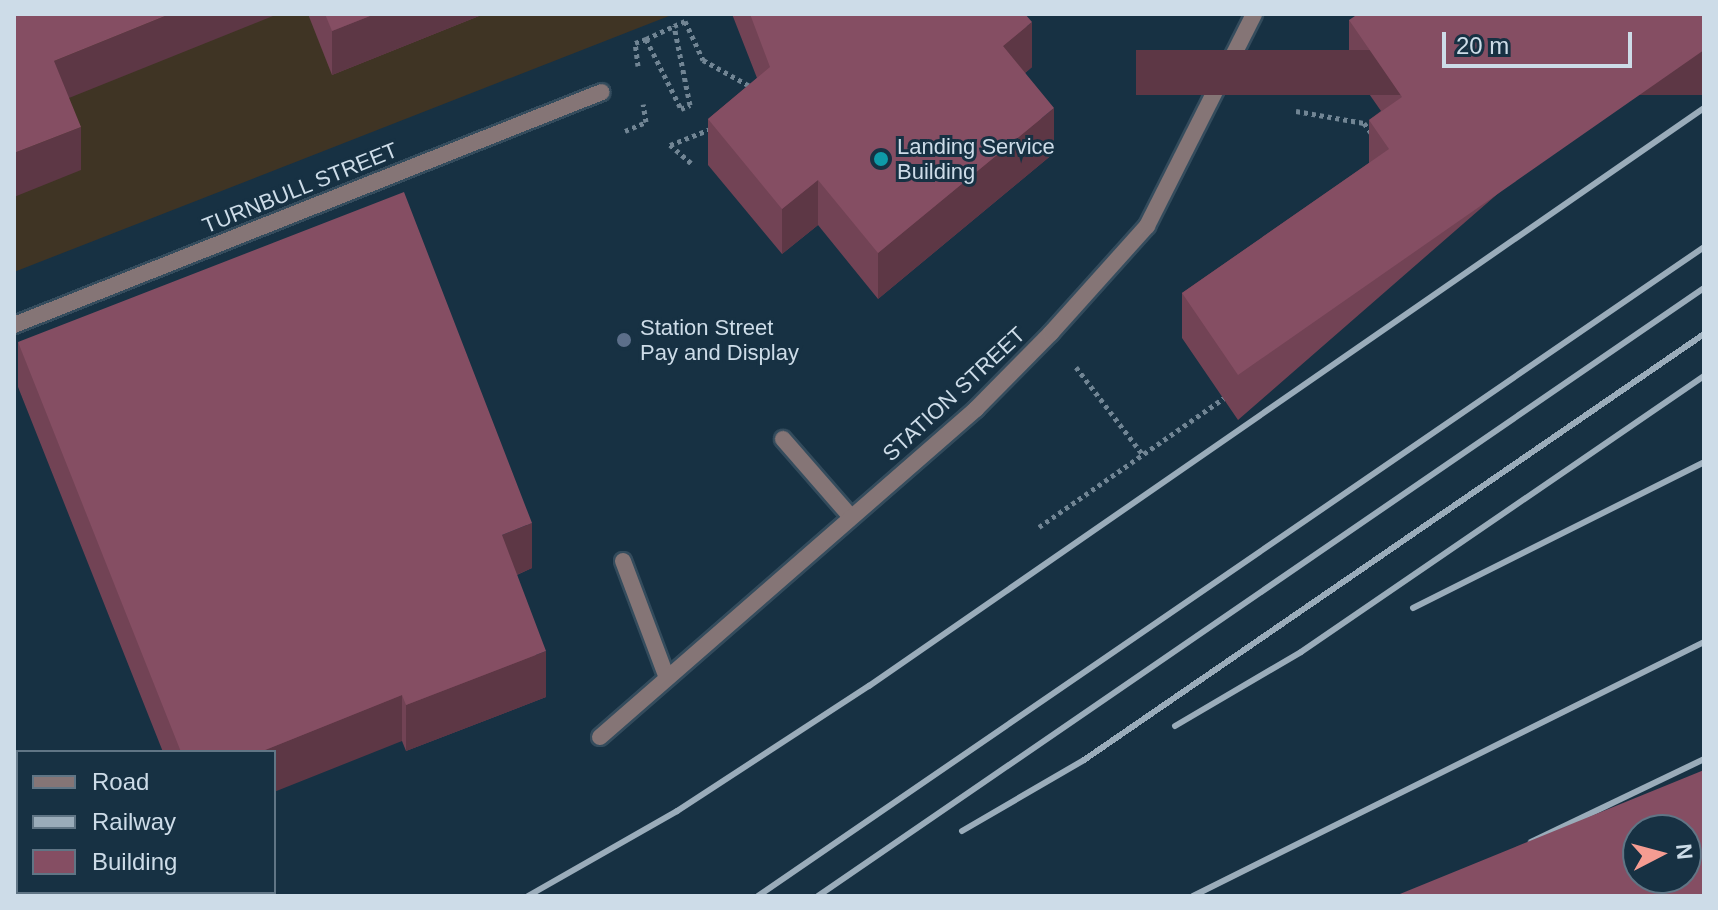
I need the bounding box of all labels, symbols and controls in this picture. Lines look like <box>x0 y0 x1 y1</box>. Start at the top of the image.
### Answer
scale bar <box>1446 16 1636 66</box>
text: 20 m <box>1456 32 1509 59</box>
place label: Landing Service Building <box>897 133 1055 184</box>
street label: TURNBULL STREET <box>198 137 402 239</box>
marker: Landing Service Building <box>872 150 890 168</box>
place label: Station Street Pay and Display <box>640 314 799 366</box>
street label: STATION STREET <box>877 321 1031 467</box>
marker: Station Street Pay and Display <box>615 331 633 349</box>
legend <box>16 750 276 894</box>
text: Road <box>92 768 149 795</box>
text: Railway <box>92 808 176 835</box>
north arrow <box>1622 814 1702 894</box>
text: N <box>1671 842 1698 861</box>
text: Building <box>92 848 177 875</box>

